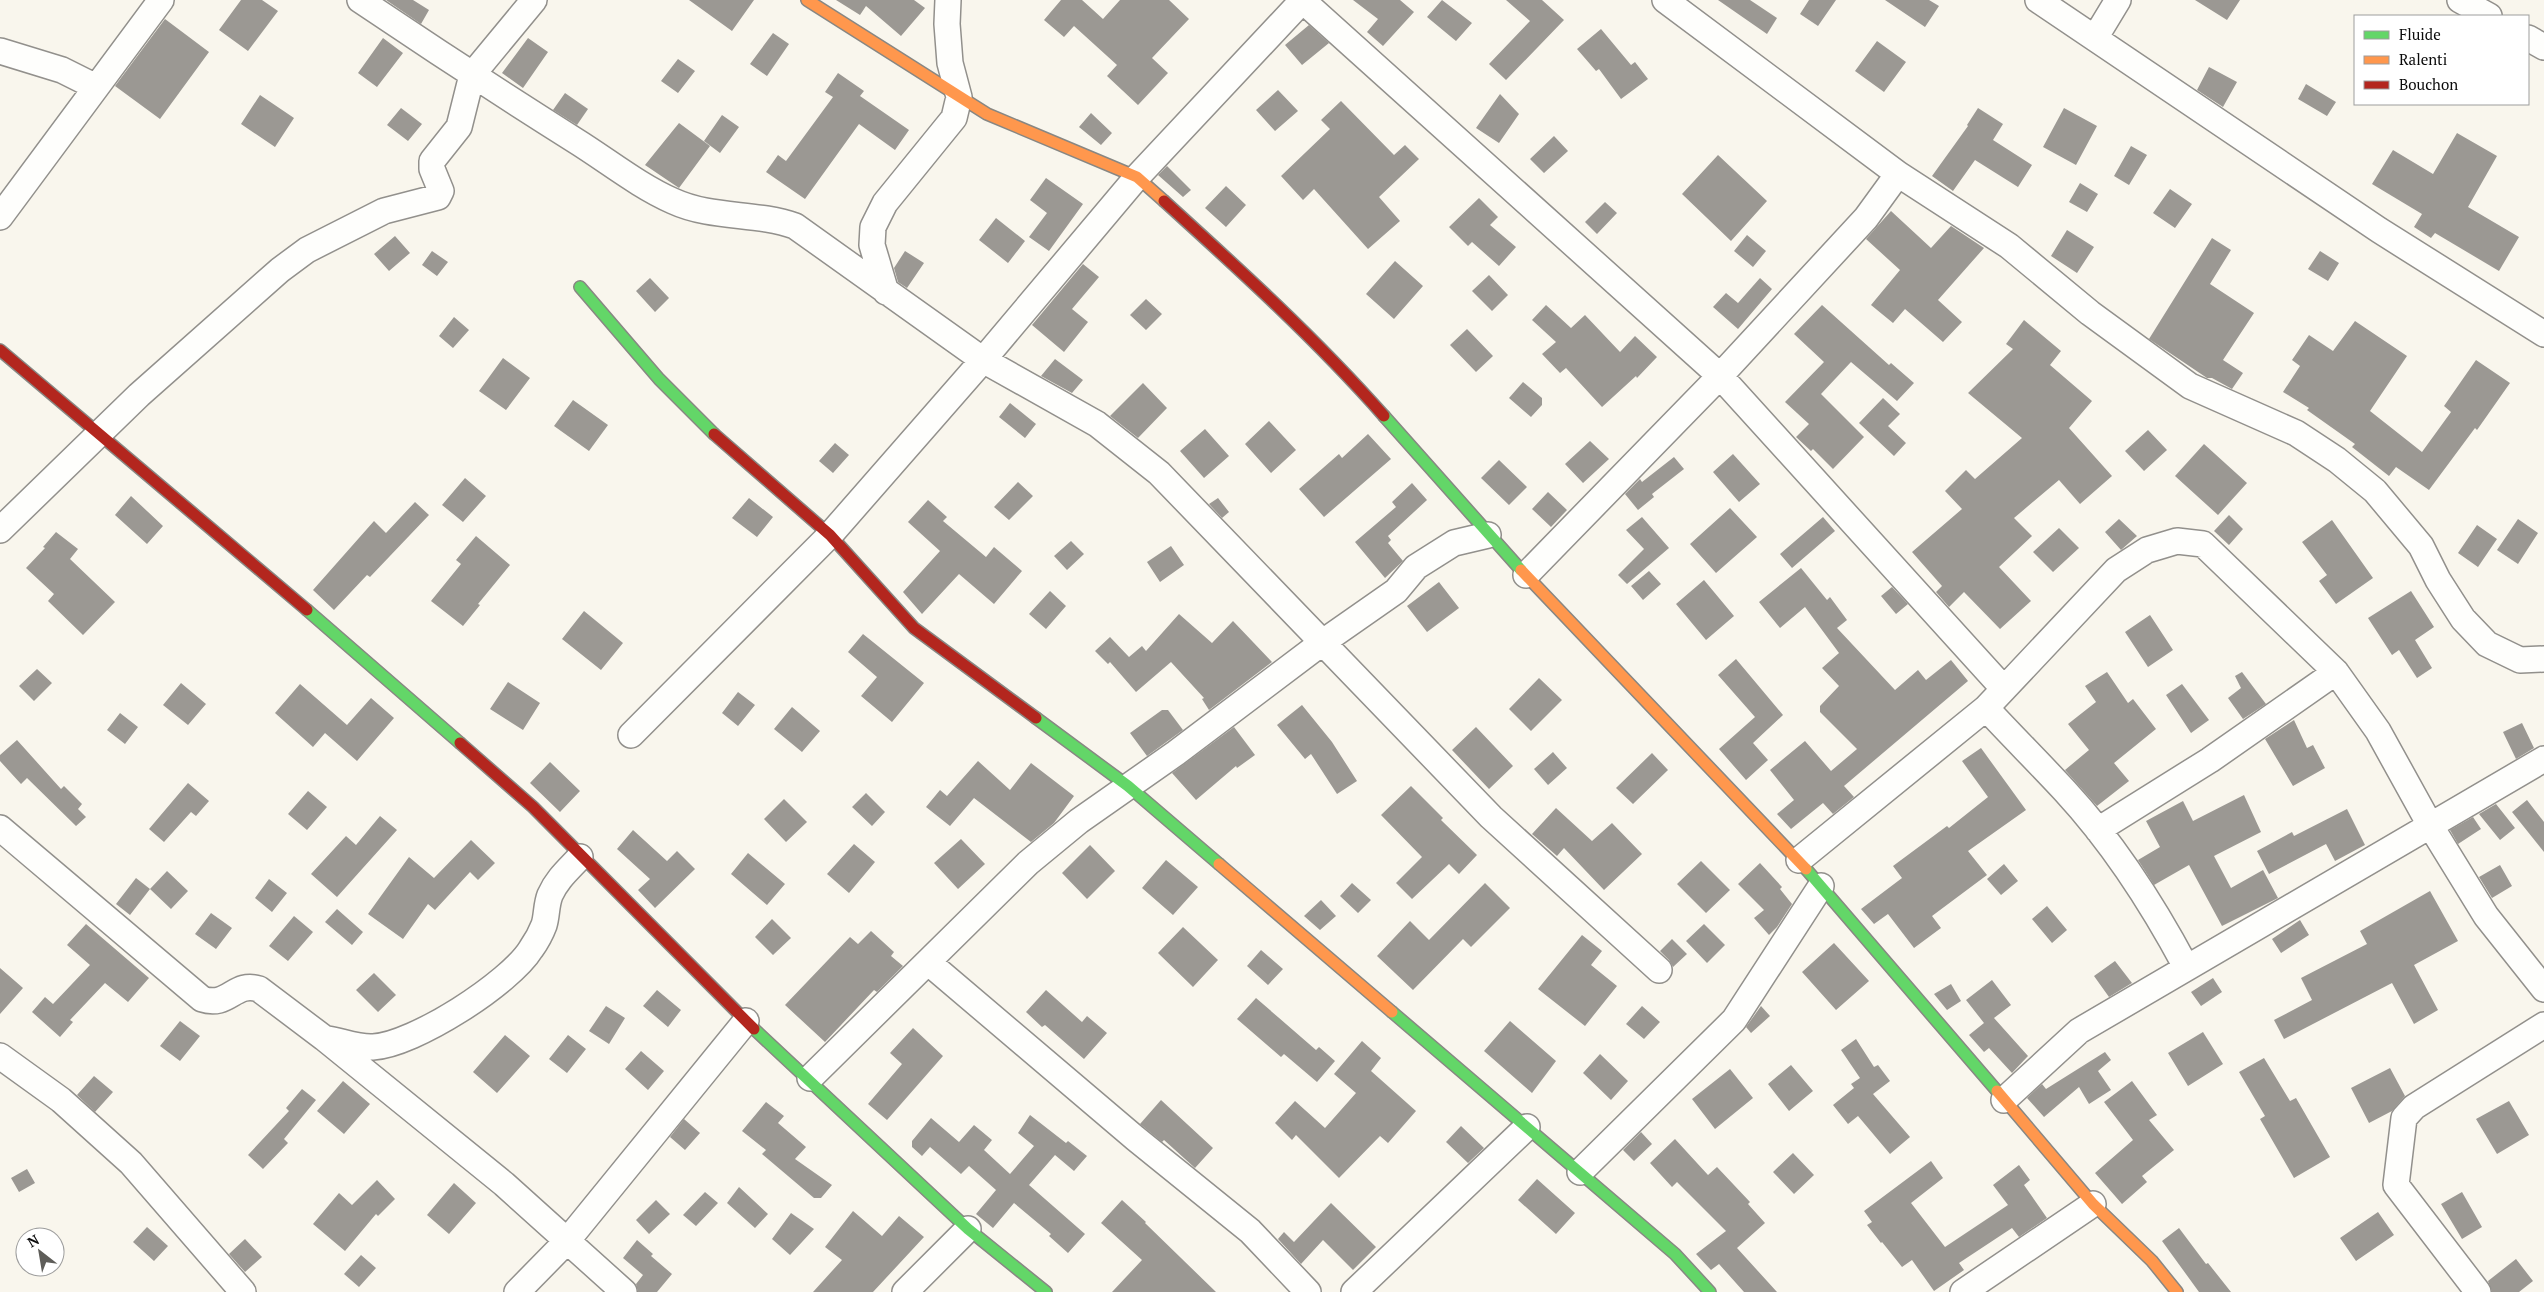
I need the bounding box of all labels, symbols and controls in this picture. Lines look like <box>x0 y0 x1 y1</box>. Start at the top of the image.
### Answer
legend <box>2354 15 2529 105</box>
text: Fluide <box>2399 24 2441 44</box>
text: Ralenti <box>2399 49 2447 69</box>
text: Bouchon <box>2399 74 2458 94</box>
north arrow <box>15 1227 65 1277</box>
text: N <box>24 1229 43 1251</box>

